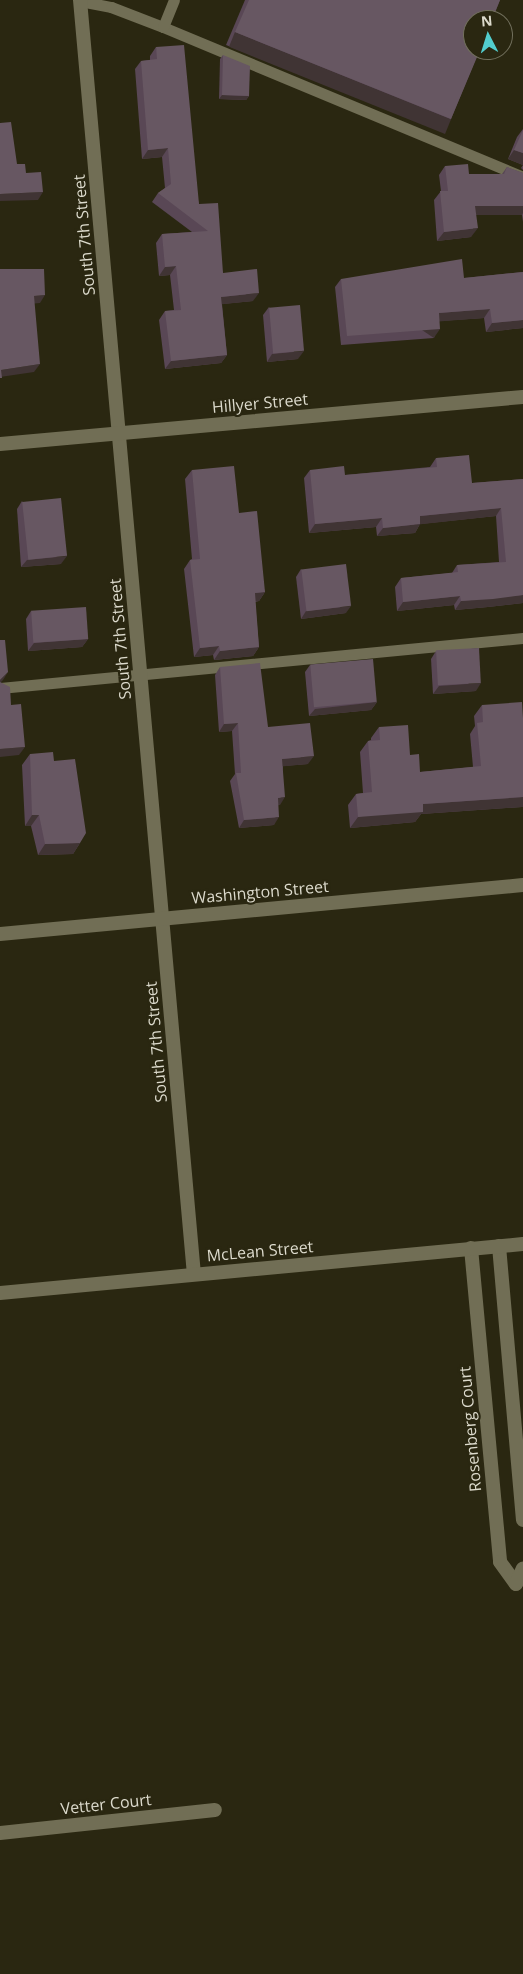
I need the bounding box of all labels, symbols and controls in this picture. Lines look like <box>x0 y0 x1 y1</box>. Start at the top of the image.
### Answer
north arrow <box>463 10 513 60</box>
text: N <box>480 11 493 31</box>
street label: South 7th Street <box>69 174 99 296</box>
street label: Hillyer Street <box>211 389 309 417</box>
street label: South 7th Street <box>105 578 135 700</box>
street label: Washington Street <box>191 876 329 908</box>
street label: South 7th Street <box>141 981 171 1103</box>
street label: McLean Street <box>206 1237 314 1265</box>
street label: Rosenberg Court <box>455 1365 485 1493</box>
street label: Vetter Court <box>60 1790 152 1818</box>

